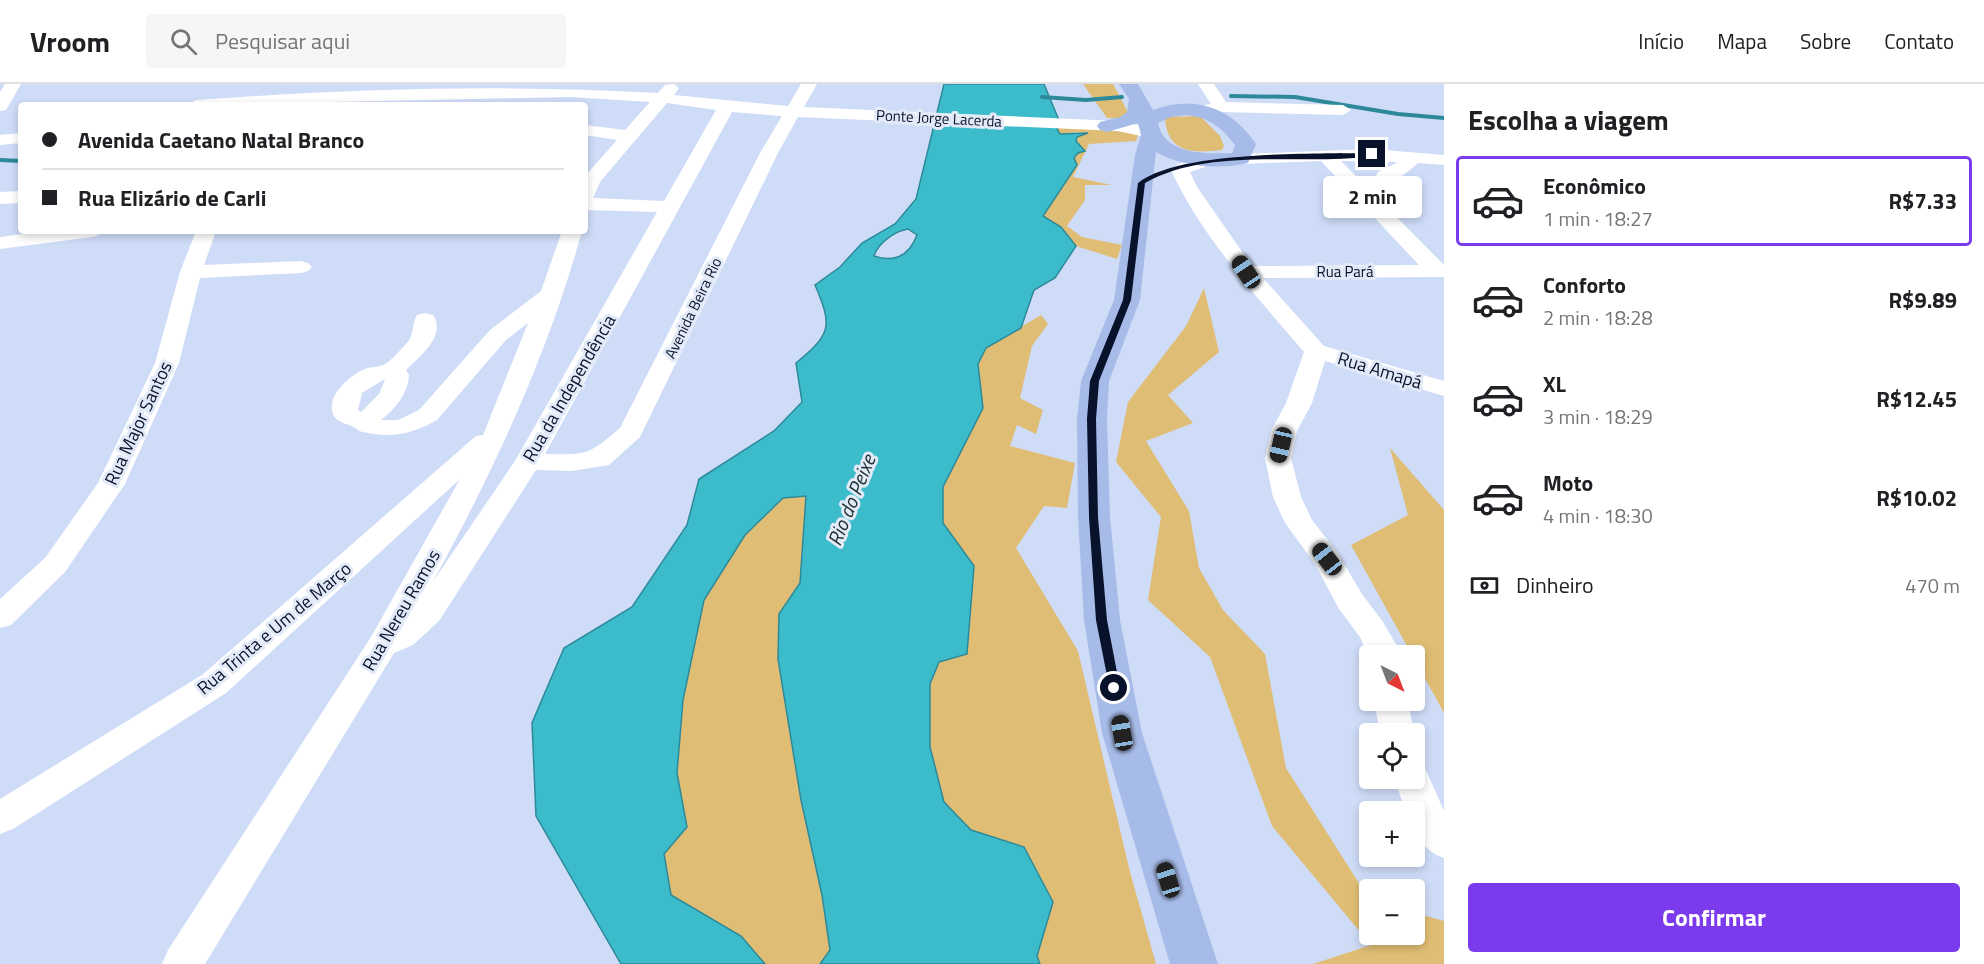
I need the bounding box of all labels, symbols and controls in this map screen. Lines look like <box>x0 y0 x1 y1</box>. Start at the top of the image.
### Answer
search box <box>146 14 566 68</box>
text: Vroom <box>30 20 110 63</box>
text: Pesquisar aqui <box>215 24 350 58</box>
icon: search <box>167 25 200 58</box>
text: Início <box>1638 25 1684 57</box>
text: Mapa <box>1717 25 1767 57</box>
text: Sobre <box>1800 25 1851 57</box>
text: Contato <box>1884 25 1954 57</box>
text: Escolha a viagem <box>1468 99 1669 140</box>
street label: Ponte Jorge Lacerda <box>876 103 1003 133</box>
text: Avenida Caetano Natal Branco <box>78 123 364 157</box>
route end <box>1358 140 1385 167</box>
text: Econômico <box>1543 169 1646 203</box>
icon: car <box>1471 174 1525 228</box>
callout: 2 min <box>1322 175 1422 217</box>
text: Rua Elizário de Carli <box>78 181 266 215</box>
text: 2 min <box>1348 181 1397 212</box>
text: R$7.33 <box>1888 184 1957 218</box>
text: 1 min · 18:27 <box>1543 203 1653 234</box>
car <box>1228 252 1264 292</box>
street label: Avenida Beira Rio <box>659 253 727 362</box>
street label: Rua Pará <box>1316 260 1374 283</box>
text: Conforto <box>1543 268 1626 302</box>
icon: car <box>1471 273 1525 327</box>
text: R$9.89 <box>1888 283 1957 317</box>
text: 2 min · 18:28 <box>1543 302 1653 333</box>
street label: Rua da Independência <box>516 309 622 467</box>
street label: Rua Amapá <box>1335 344 1425 396</box>
street label: Rua Major Santos <box>97 357 179 489</box>
text: XL <box>1543 367 1566 401</box>
icon: car <box>1471 372 1525 426</box>
text: R$12.45 <box>1876 382 1957 416</box>
text: 3 min · 18:29 <box>1543 401 1653 432</box>
car <box>1268 425 1294 465</box>
water label: Rio do Peixe <box>819 448 884 550</box>
text: Moto <box>1543 466 1593 500</box>
icon: car <box>1471 471 1525 525</box>
text: R$10.02 <box>1876 481 1957 515</box>
text: 4 min · 18:30 <box>1543 500 1653 531</box>
car <box>1309 539 1345 579</box>
street label: Rua Nereu Ramos <box>355 544 447 676</box>
street label: Rua Trinta e Um de Março <box>191 555 357 701</box>
text: Dinheiro <box>1516 568 1594 602</box>
icon: cash <box>1468 569 1501 602</box>
text: 470 m <box>1905 570 1960 601</box>
north arrow <box>1359 645 1425 711</box>
map controls <box>1359 645 1425 945</box>
route start <box>1100 674 1127 701</box>
car <box>1110 714 1134 752</box>
button: locate <box>1359 723 1425 789</box>
button: + <box>1359 801 1425 867</box>
car <box>1154 860 1182 900</box>
button: − <box>1359 879 1425 945</box>
button: Confirmar <box>1468 883 1960 952</box>

